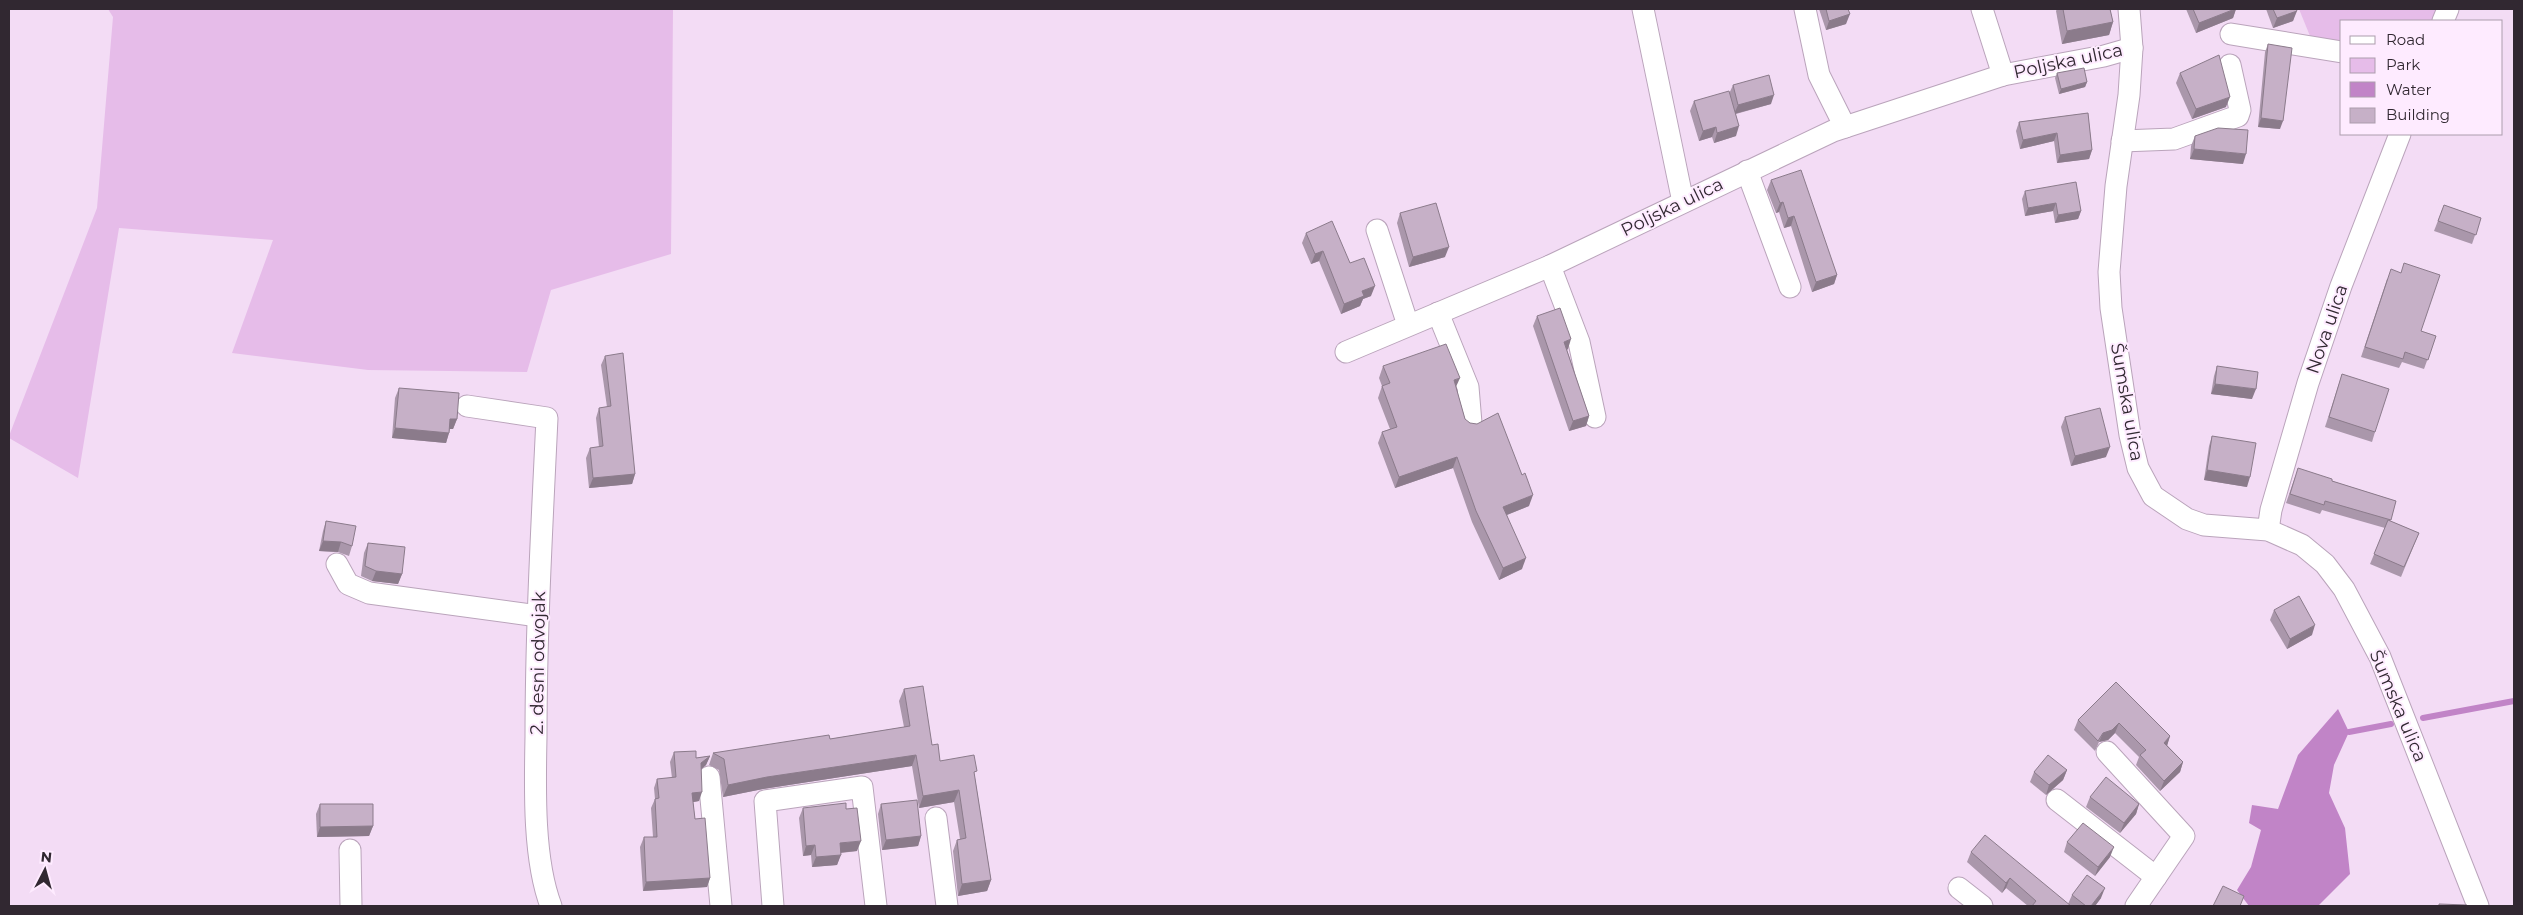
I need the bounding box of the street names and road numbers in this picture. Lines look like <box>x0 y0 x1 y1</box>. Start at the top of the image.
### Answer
street label: Poljska ulica <box>2011 39 2125 83</box>
street label: Poljska ulica <box>1617 173 1727 241</box>
street label: Nova ulica <box>2301 281 2353 377</box>
street label: Šumska ulica <box>2106 341 2148 463</box>
street label: 2. desni odvojak <box>526 591 550 735</box>
street label: Šumska ulica <box>2365 647 2431 765</box>

